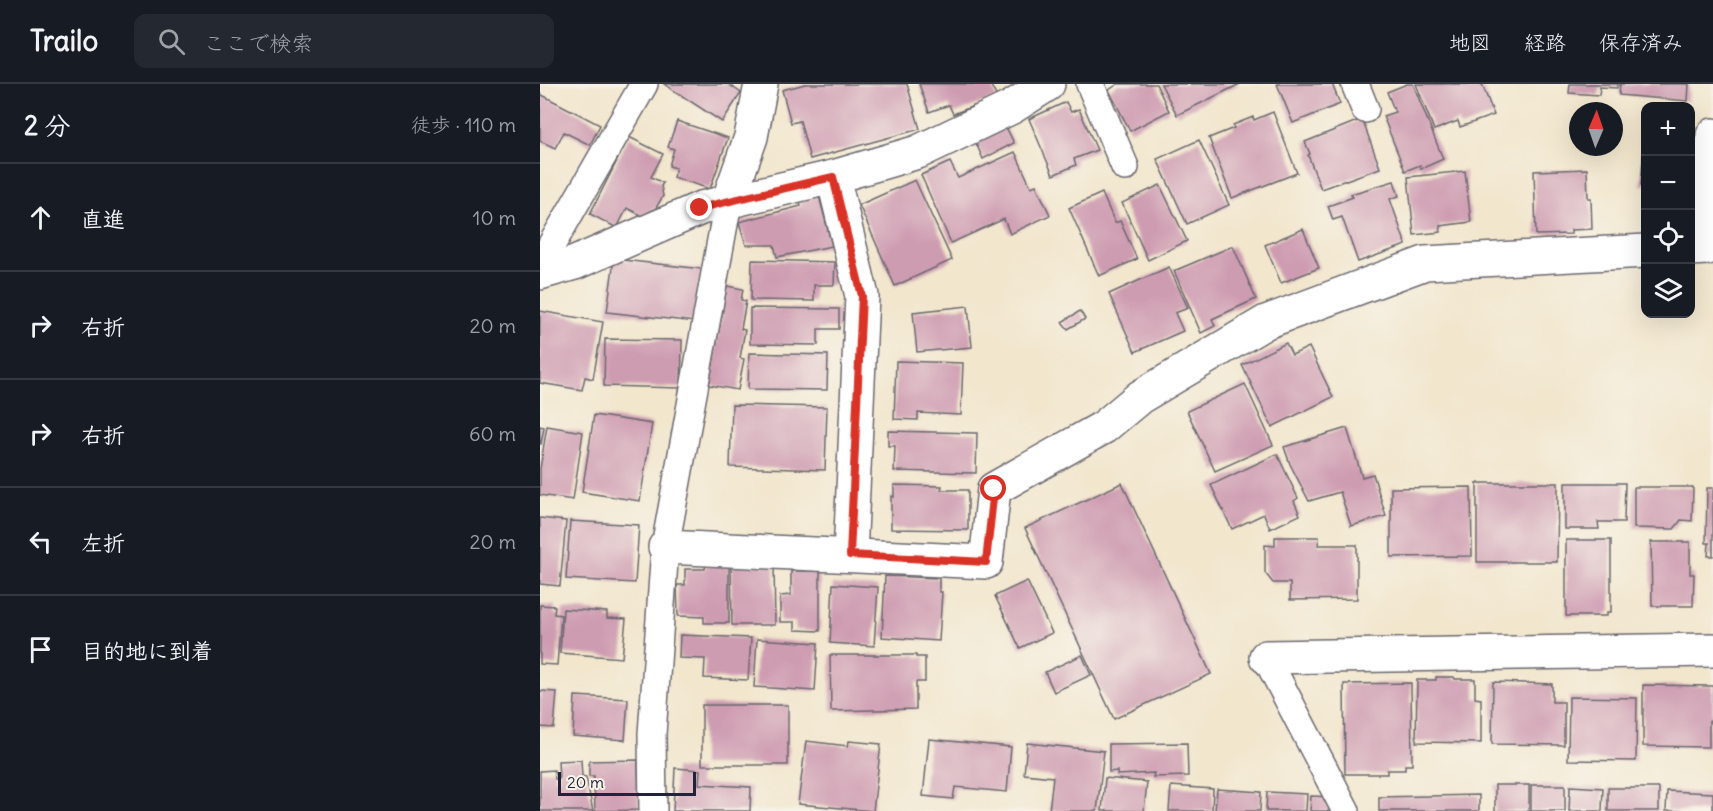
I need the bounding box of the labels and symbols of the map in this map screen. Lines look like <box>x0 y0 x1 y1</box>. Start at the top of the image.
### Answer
north arrow <box>1569 102 1623 156</box>
route end <box>686 194 712 220</box>
route start <box>980 475 1006 501</box>
scale bar <box>558 769 696 796</box>

